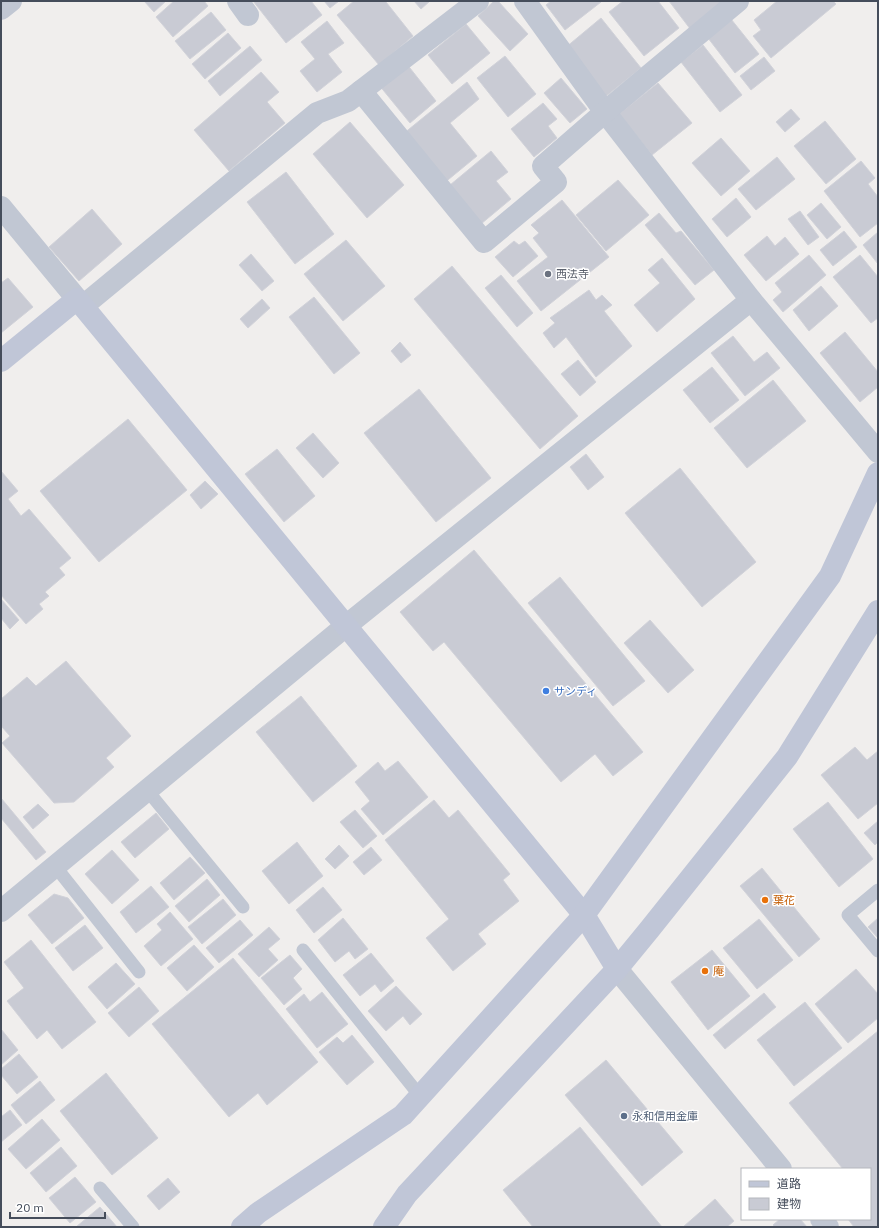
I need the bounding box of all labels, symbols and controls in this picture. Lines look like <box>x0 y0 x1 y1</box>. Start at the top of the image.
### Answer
place label: 西法寺 <box>556 267 589 281</box>
marker: 西法寺 <box>543 269 553 279</box>
place label: サンディ <box>554 684 597 698</box>
marker: サンディ <box>541 686 551 696</box>
place label: 葉花 <box>773 893 795 907</box>
marker: 葉花 <box>760 895 770 905</box>
place label: 庵 <box>713 964 724 978</box>
marker: 庵 <box>700 966 710 976</box>
place label: 永和信用金庫 <box>632 1109 698 1123</box>
marker: 永和信用金庫 <box>619 1111 629 1121</box>
legend <box>741 1168 871 1220</box>
text: 道路 <box>777 1176 801 1191</box>
scale bar <box>10 1194 105 1220</box>
text: 建物 <box>777 1196 801 1211</box>
text: 20 m <box>16 1200 44 1215</box>

